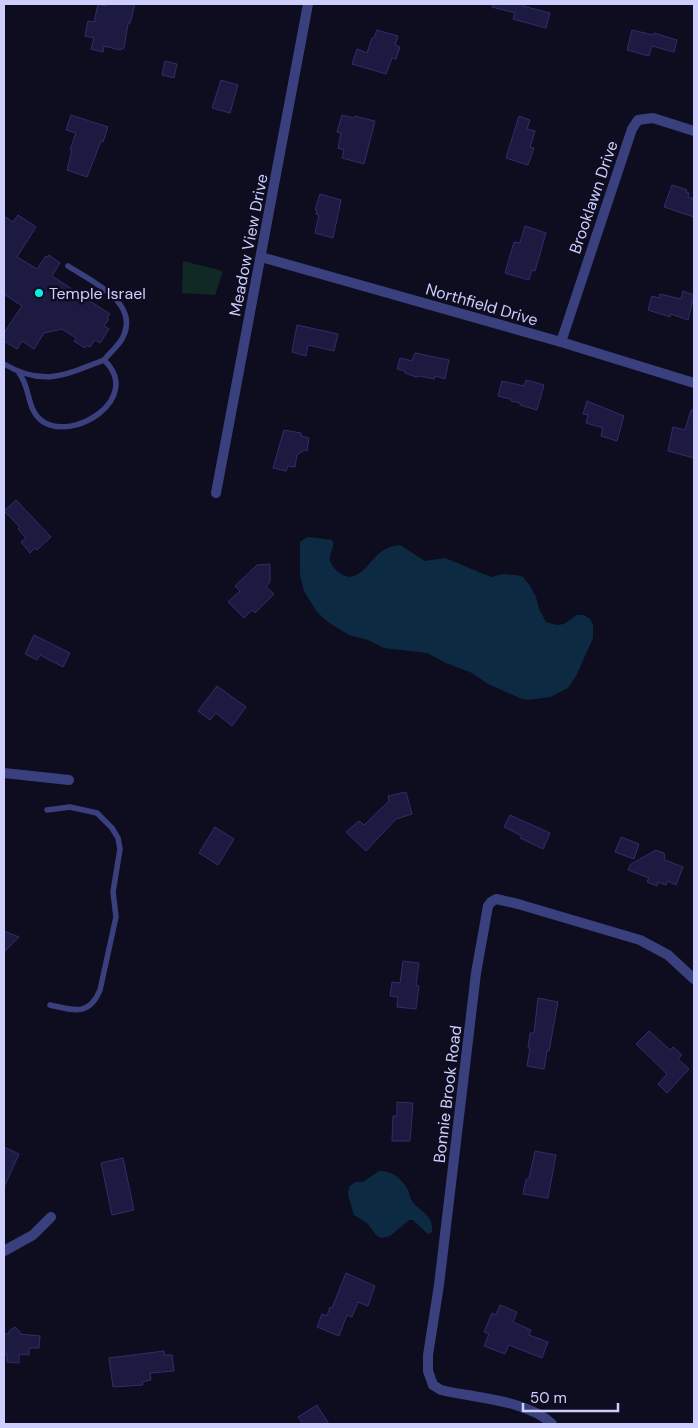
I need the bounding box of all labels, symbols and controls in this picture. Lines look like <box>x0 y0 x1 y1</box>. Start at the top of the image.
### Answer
street label: Brooklawn Drive <box>564 138 623 256</box>
street label: Meadow View Drive <box>224 172 273 318</box>
street label: Northfield Drive <box>423 278 540 331</box>
place label: Temple Israel <box>49 283 146 304</box>
marker: Temple Israel <box>33 287 45 299</box>
street label: Bonnie Brook Road <box>429 1024 466 1164</box>
scale bar <box>523 1380 618 1412</box>
text: 50 m <box>530 1388 567 1408</box>

